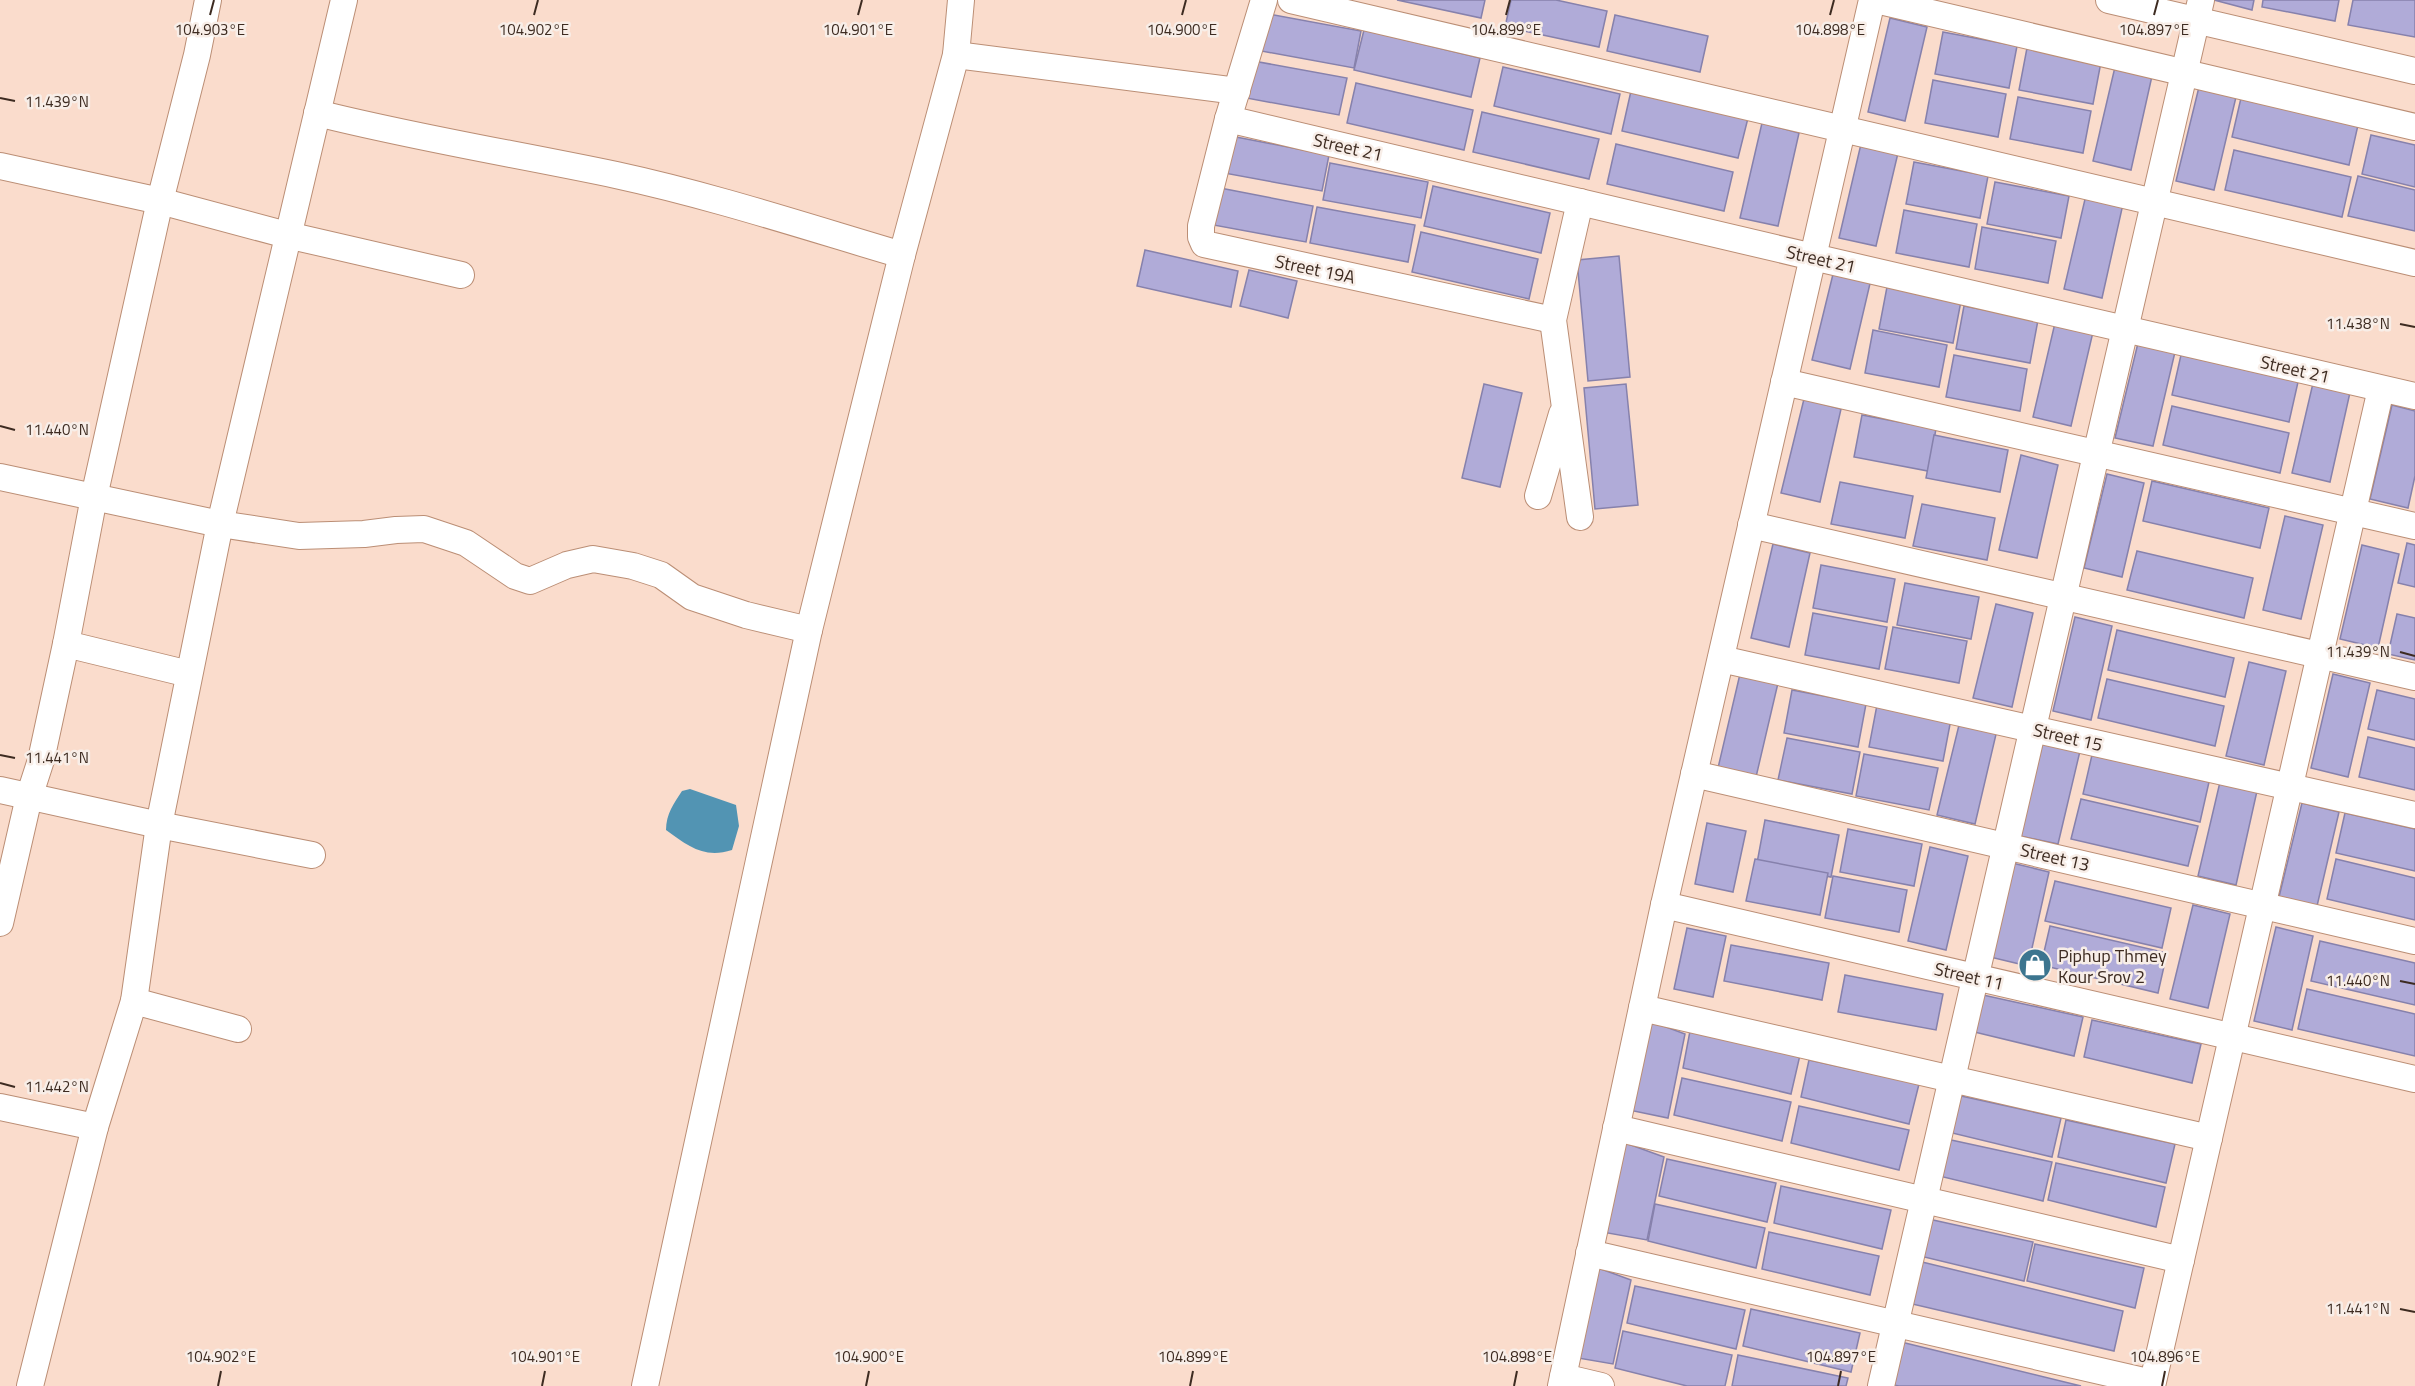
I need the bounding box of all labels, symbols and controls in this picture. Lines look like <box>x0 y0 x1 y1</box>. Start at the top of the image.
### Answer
text: 104.903°E <box>175 18 245 41</box>
text: 104.902°E <box>499 18 569 41</box>
text: 104.901°E <box>823 18 893 41</box>
text: 104.900°E <box>1147 18 1217 41</box>
text: 104.899°E <box>1471 18 1541 41</box>
text: 104.898°E <box>1795 18 1865 41</box>
text: 104.897°E <box>2119 18 2189 41</box>
text: 11.439°N <box>25 90 89 113</box>
street label: Street 21 <box>1311 126 1385 168</box>
street label: Street 21 <box>1784 238 1858 280</box>
street label: Street 19A <box>1272 247 1358 291</box>
text: 11.438°N <box>2326 312 2390 335</box>
street label: Street 21 <box>2258 348 2332 390</box>
text: 11.440°N <box>25 418 89 441</box>
text: 11.439°N <box>2326 640 2390 663</box>
street label: Street 15 <box>2031 716 2105 758</box>
text: 11.441°N <box>25 746 89 769</box>
street label: Street 13 <box>2018 836 2092 878</box>
place label: Piphup Thmey Kour Srov 2 <box>2058 942 2167 990</box>
shop icon: Piphup Thmey Kour Srov 2 <box>2017 947 2053 983</box>
street label: Street 11 <box>1932 955 2006 997</box>
text: 11.440°N <box>2326 969 2390 992</box>
text: 11.442°N <box>25 1075 89 1098</box>
text: 11.441°N <box>2326 1297 2390 1320</box>
text: 104.902°E <box>186 1345 256 1368</box>
text: 104.901°E <box>510 1345 580 1368</box>
text: 104.900°E <box>834 1345 904 1368</box>
text: 104.899°E <box>1158 1345 1228 1368</box>
text: 104.898°E <box>1482 1345 1552 1368</box>
text: 104.897°E <box>1806 1345 1876 1368</box>
text: 104.896°E <box>2130 1345 2200 1368</box>

